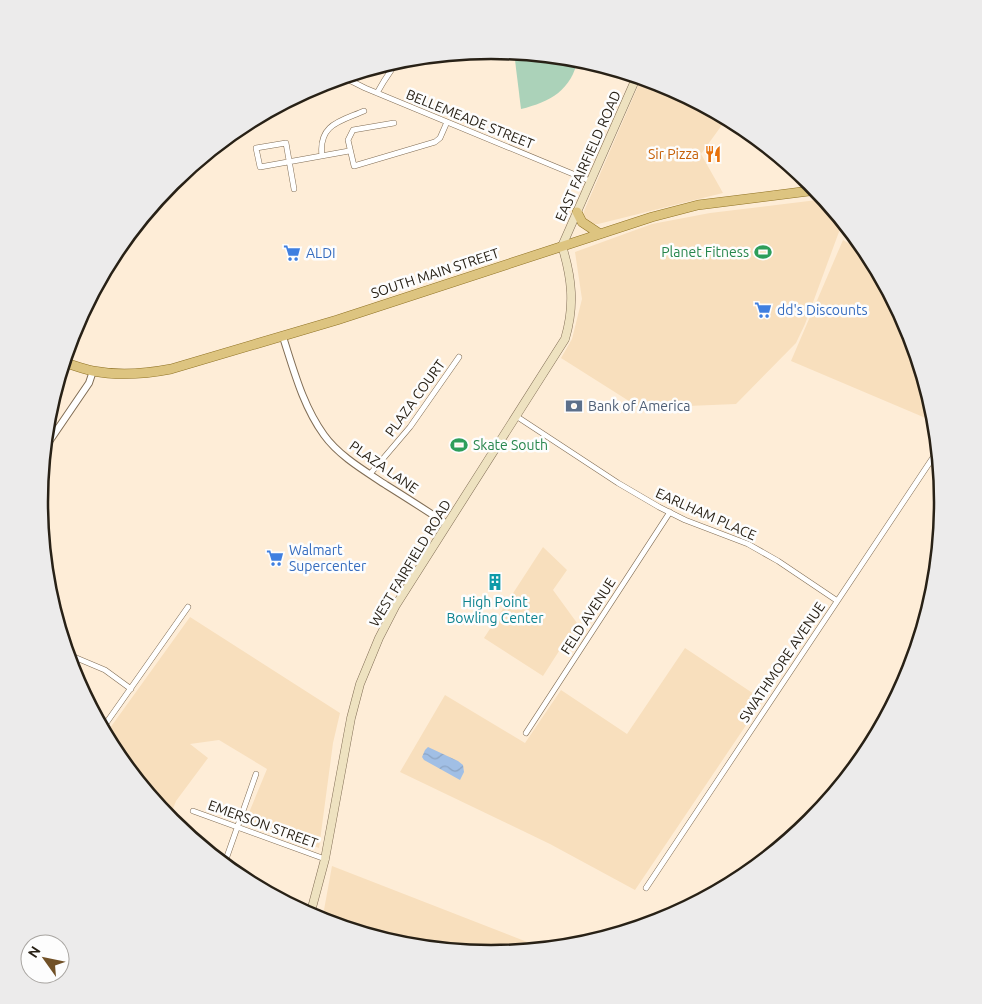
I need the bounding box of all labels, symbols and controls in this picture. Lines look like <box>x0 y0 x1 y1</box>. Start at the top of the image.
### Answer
street label: BELLEMEADE STREET <box>404 86 536 152</box>
street label: EAST FAIRFIELD ROAD <box>552 88 624 224</box>
restaurant icon: Sir Pizza <box>703 144 723 164</box>
place label: Sir Pizza <box>648 146 699 162</box>
sports icon: Planet Fitness <box>753 242 773 262</box>
supermarket icon: ALDI <box>282 243 302 263</box>
place label: Planet Fitness <box>661 244 749 260</box>
place label: ALDI <box>306 245 336 261</box>
street label: SOUTH MAIN STREET <box>369 245 501 301</box>
supermarket icon: dd's Discounts <box>753 300 773 320</box>
place label: dd's Discounts <box>777 302 868 318</box>
street label: PLAZA COURT <box>382 356 448 440</box>
bank icon: Bank of America <box>564 396 584 416</box>
place label: Bank of America <box>588 398 690 414</box>
sports icon: Skate South <box>449 435 469 455</box>
street label: PLAZA LANE <box>347 437 422 497</box>
place label: Skate South <box>473 437 548 453</box>
street label: EARLHAM PLACE <box>653 485 759 543</box>
street label: WEST FAIRFIELD ROAD <box>366 497 454 629</box>
place label: Walmart Supercenter <box>289 542 367 574</box>
supermarket icon: Walmart Supercenter <box>265 548 285 568</box>
building icon: High Point Bowling Center <box>485 572 505 592</box>
street label: FELD AVENUE <box>557 575 619 657</box>
place label: High Point Bowling Center <box>446 594 544 626</box>
street label: SWATHMORE AVENUE <box>736 599 828 725</box>
street label: EMERSON STREET <box>206 797 320 851</box>
north arrow <box>20 934 70 984</box>
text: N <box>25 943 44 961</box>

